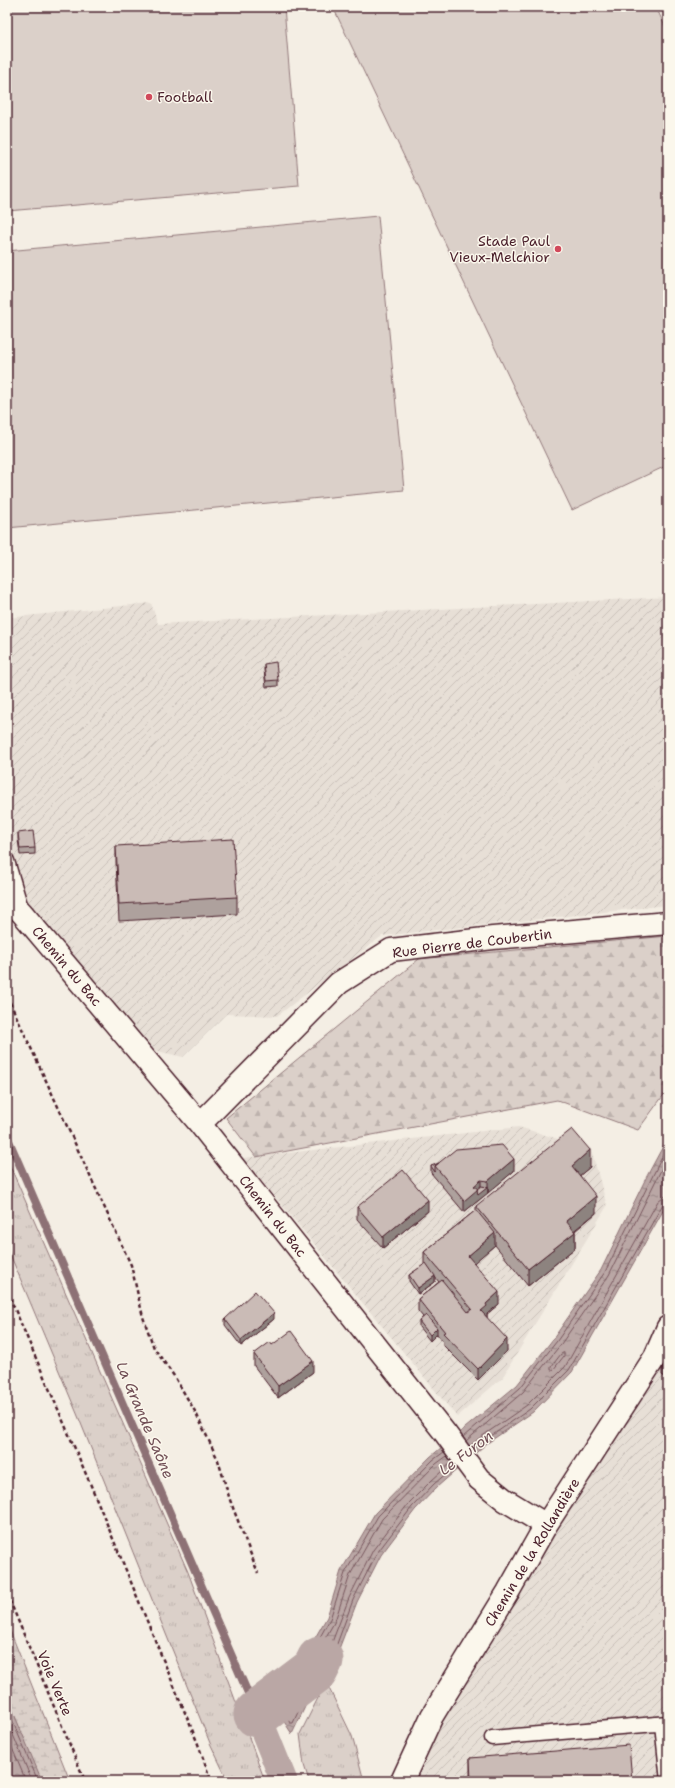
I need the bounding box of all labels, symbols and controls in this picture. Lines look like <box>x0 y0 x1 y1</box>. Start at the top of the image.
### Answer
place label: Football <box>157 88 213 106</box>
marker: Football <box>144 92 154 102</box>
place label: Stade Paul Vieux-Melchior <box>449 232 551 266</box>
marker: Stade Paul Vieux-Melchior <box>553 244 563 254</box>
street label: Chemin du Bac <box>28 922 106 1010</box>
street label: Rue Pierre de Coubertin <box>391 924 553 962</box>
street label: Chemin du Bac <box>235 1171 311 1261</box>
water label: La Grande Saône <box>111 1358 179 1482</box>
water label: Le Furon <box>435 1426 497 1480</box>
street label: Chemin de la Rollandière <box>480 1474 584 1630</box>
street label: Voie Verte <box>33 1648 77 1718</box>

